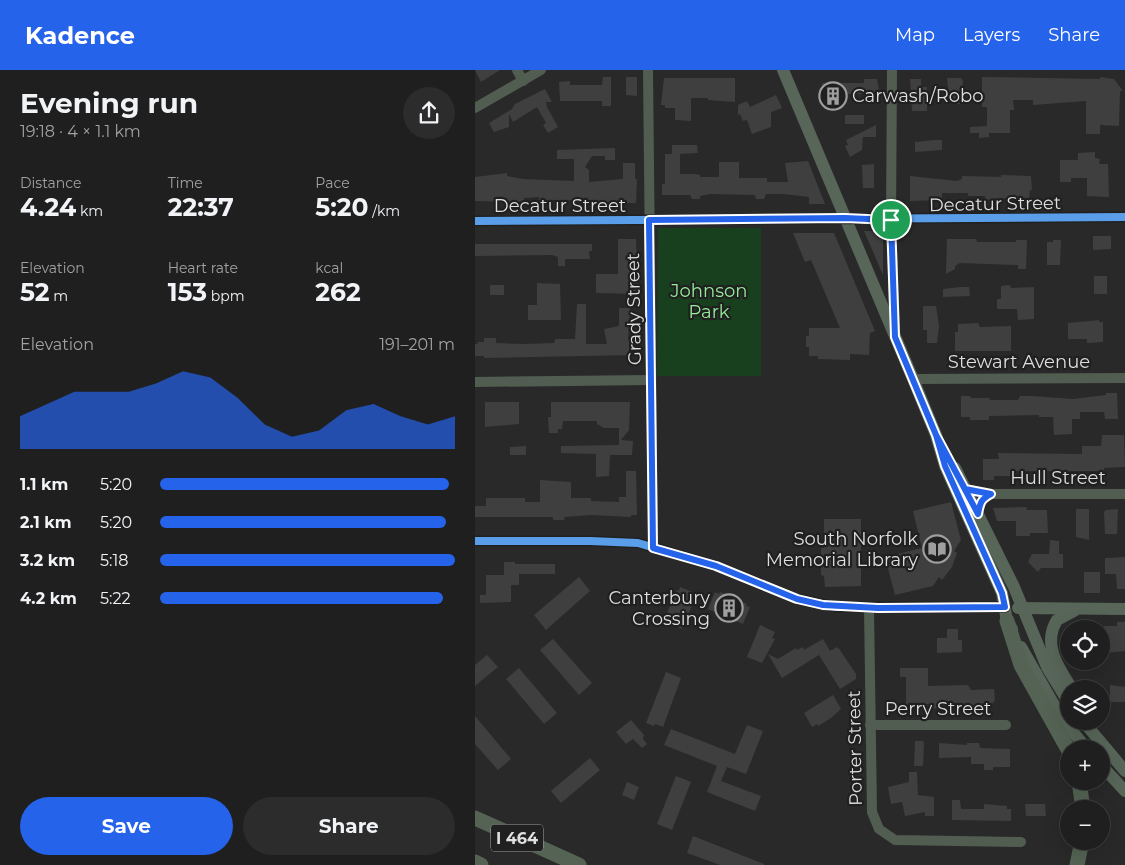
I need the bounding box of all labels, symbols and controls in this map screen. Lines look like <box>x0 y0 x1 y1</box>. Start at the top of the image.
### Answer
text: Kadence <box>25 21 135 50</box>
text: Map <box>895 24 935 46</box>
text: Layers <box>963 24 1020 46</box>
text: Share <box>1048 24 1100 46</box>
building icon: Carwash/Robo <box>818 81 848 111</box>
place label: Carwash/Robo <box>852 85 984 107</box>
text: Evening run <box>20 86 198 120</box>
button: share <box>403 87 455 139</box>
text: 19:18 · 4 × 1.1 km <box>20 122 141 141</box>
text: Distance <box>20 174 82 192</box>
text: Time <box>168 174 203 192</box>
text: Pace <box>315 174 350 192</box>
text: 4.24 <box>20 192 76 222</box>
text: 22:37 <box>168 192 234 222</box>
text: 5:20 <box>315 192 368 222</box>
street label: Decatur Street <box>929 192 1061 216</box>
street label: Decatur Street <box>494 195 626 217</box>
pin <box>870 199 912 241</box>
text: km <box>76 202 103 220</box>
text: /km <box>368 202 400 220</box>
icon: arrive <box>877 206 905 234</box>
street label: Grady Street <box>622 253 646 365</box>
text: Elevation <box>20 259 85 277</box>
text: Heart rate <box>168 259 238 277</box>
text: kcal <box>315 259 343 277</box>
text: 52 <box>20 277 50 307</box>
text: 153 <box>168 277 207 307</box>
text: 262 <box>315 277 361 307</box>
park label: Johnson Park <box>670 280 747 323</box>
text: m <box>50 287 68 305</box>
text: bpm <box>207 287 245 305</box>
text: Elevation <box>20 335 94 354</box>
text: 191–201 m <box>379 335 455 354</box>
street label: Stewart Avenue <box>948 351 1090 373</box>
street label: Hull Street <box>1010 467 1106 489</box>
text: 1.1 km <box>20 475 68 494</box>
text: 5:20 <box>100 475 132 494</box>
text: 2.1 km <box>20 513 72 532</box>
text: 5:20 <box>100 513 132 532</box>
place label: South Norfolk Memorial Library <box>766 528 918 571</box>
library icon: South Norfolk Memorial Library <box>922 534 952 564</box>
text: 3.2 km <box>20 551 75 570</box>
text: 5:18 <box>100 551 128 570</box>
place label: Canterbury Crossing <box>609 587 710 630</box>
text: 4.2 km <box>20 589 77 608</box>
text: 5:22 <box>100 589 131 608</box>
building icon: Canterbury Crossing <box>714 593 744 623</box>
map controls <box>1060 620 1110 850</box>
button: locate <box>1060 620 1110 670</box>
button: layers <box>1060 680 1110 730</box>
street label: Porter Street <box>843 690 867 806</box>
street label: Perry Street <box>885 698 991 720</box>
button: + <box>1060 740 1110 790</box>
button: Save <box>20 797 233 855</box>
button: Share <box>243 797 455 855</box>
button: − <box>1060 800 1110 850</box>
road number: I 464 <box>491 824 543 851</box>

